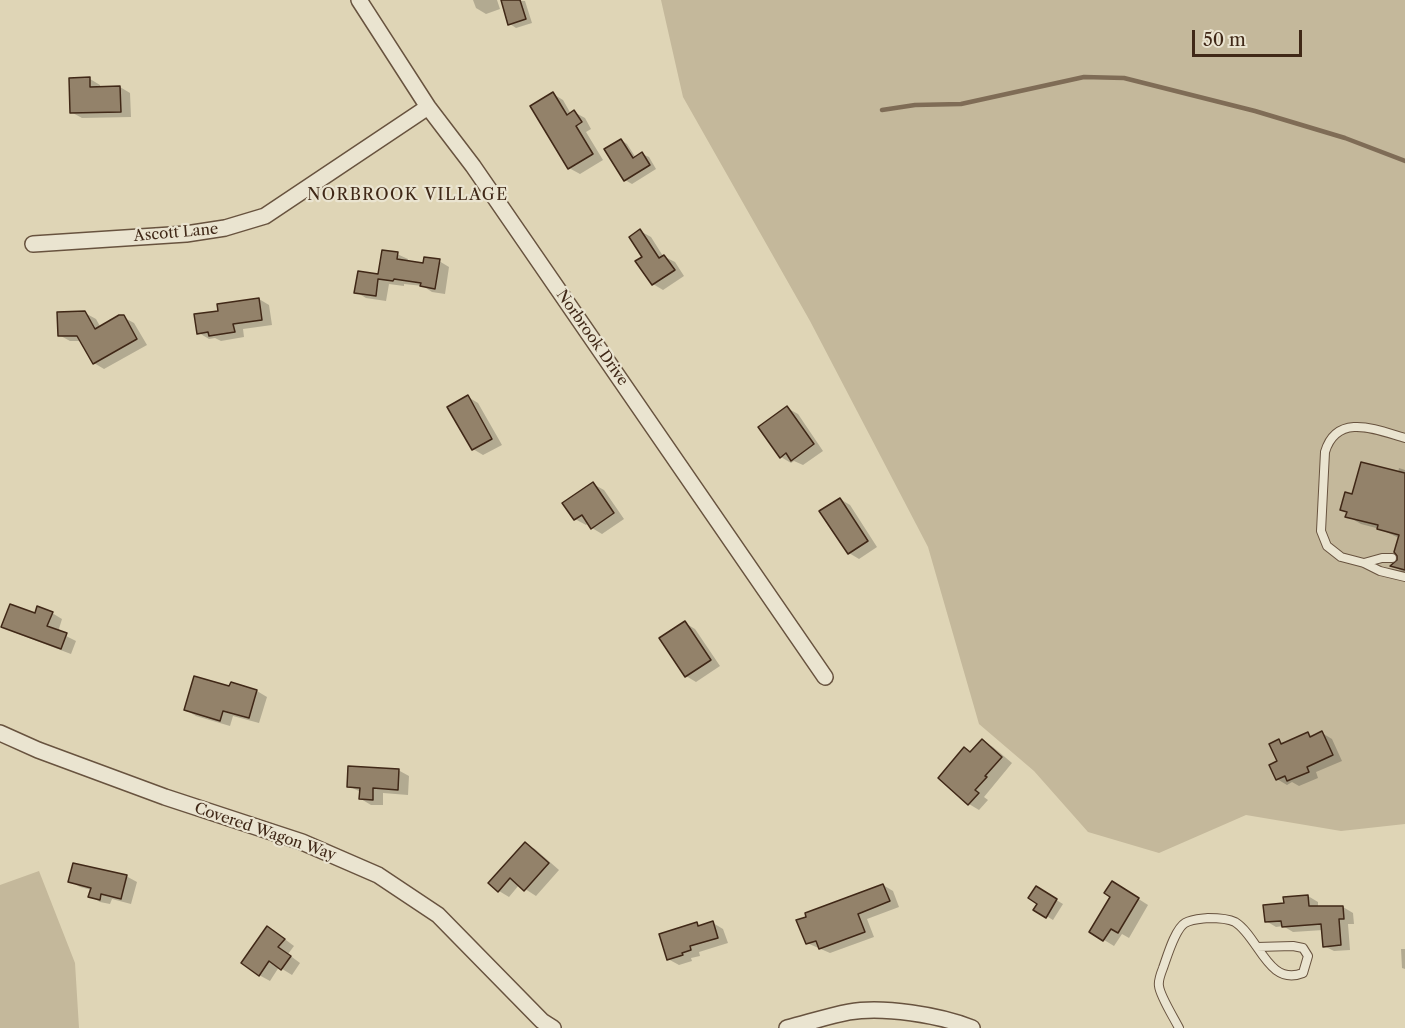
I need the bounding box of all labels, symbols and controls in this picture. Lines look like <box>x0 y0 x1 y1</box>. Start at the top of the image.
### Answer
scale bar <box>1195 18 1304 56</box>
text: 50 m <box>1203 29 1246 51</box>
district label: NORBROOK VILLAGE <box>307 185 509 205</box>
street label: Ascott Lane <box>133 220 219 246</box>
street label: Norbrook Drive <box>552 287 632 389</box>
street label: Covered Wagon Way <box>192 799 338 865</box>

